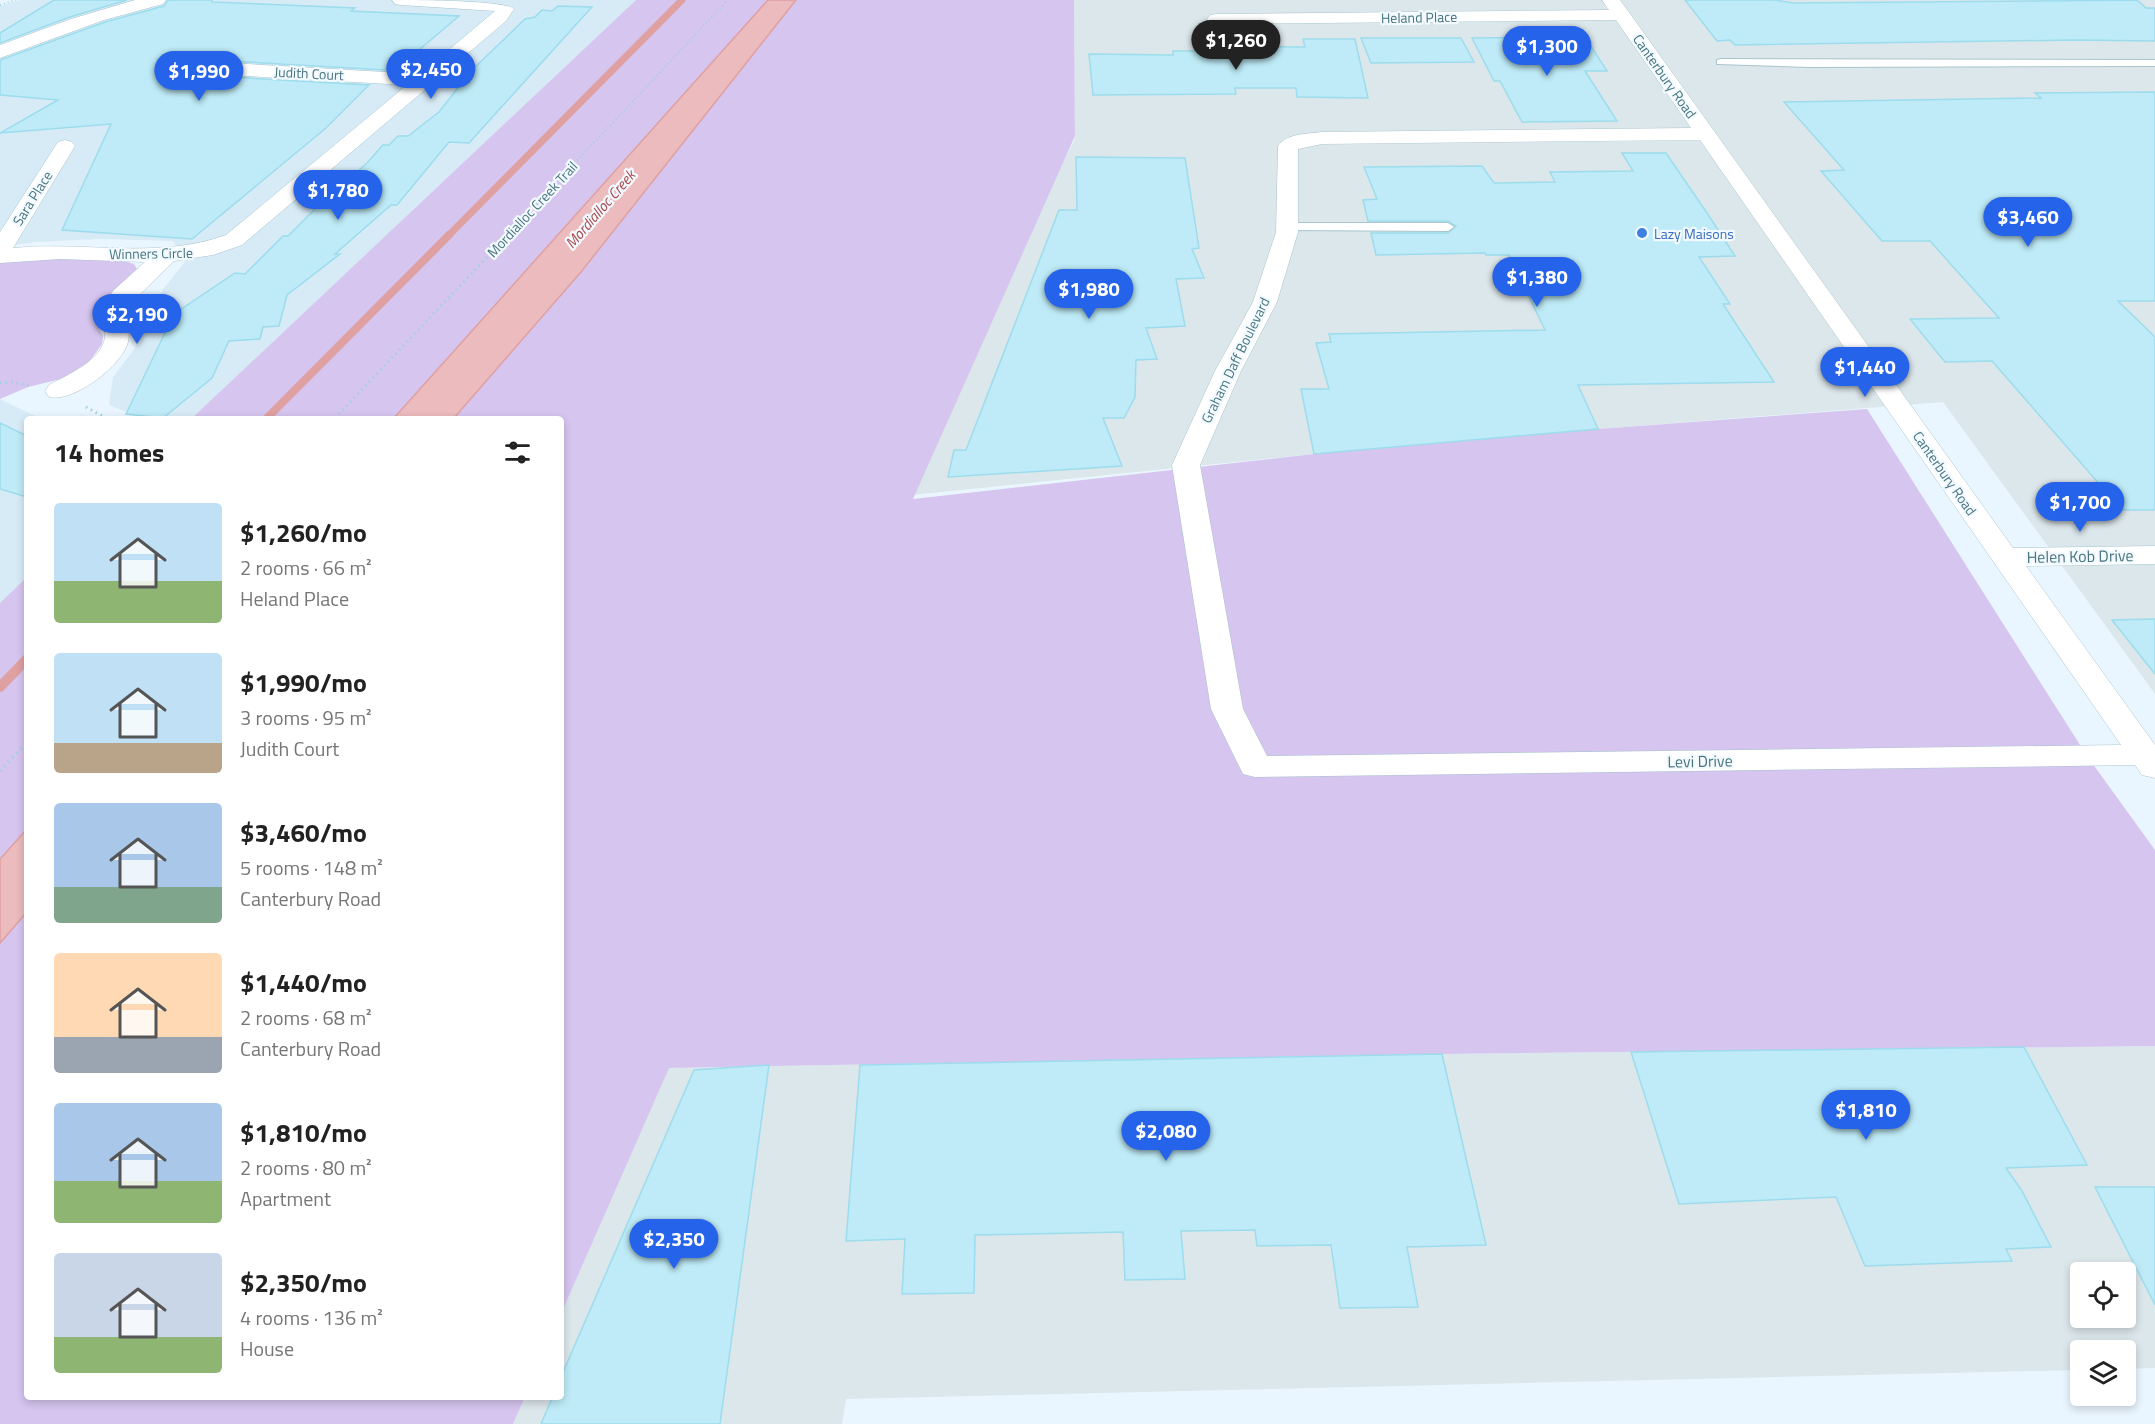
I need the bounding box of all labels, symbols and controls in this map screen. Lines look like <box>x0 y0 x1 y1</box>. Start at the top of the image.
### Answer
street label: Heland Place <box>1381 6 1457 28</box>
pin: $1,260 <box>1187 20 1285 71</box>
text: $1,260 <box>1205 24 1267 55</box>
pin: $1,300 <box>1498 26 1596 77</box>
text: $1,300 <box>1516 30 1578 61</box>
street label: Canterbury Road <box>1628 30 1702 122</box>
pin: $2,450 <box>382 49 480 100</box>
pin: $1,990 <box>150 51 248 102</box>
text: $2,450 <box>400 53 462 84</box>
text: $1,990 <box>168 55 230 86</box>
street label: Judith Court <box>274 61 344 85</box>
street label: Mordialloc Creek Trail <box>482 156 582 262</box>
water label: Mordialloc Creek <box>559 163 642 253</box>
street label: Sara Place <box>7 166 57 230</box>
pin: $1,780 <box>289 170 387 221</box>
text: $1,780 <box>307 174 369 205</box>
pin: $3,460 <box>1979 197 2077 248</box>
text: $3,460 <box>1997 201 2059 232</box>
place label: Lazy Maisons <box>1654 223 1734 244</box>
marker: Lazy Maisons <box>1635 226 1649 240</box>
street label: Winners Circle <box>109 242 193 264</box>
pin: $1,380 <box>1488 257 1586 308</box>
text: $1,380 <box>1506 261 1568 292</box>
pin: $1,980 <box>1040 269 1138 320</box>
text: $1,980 <box>1058 273 1120 304</box>
pin: $2,190 <box>88 294 186 345</box>
street label: Graham Daff Boulevard <box>1195 294 1275 426</box>
text: $2,190 <box>106 298 168 329</box>
pin: $1,440 <box>1816 347 1914 398</box>
text: $1,440 <box>1834 351 1896 382</box>
street label: Canterbury Road <box>1908 427 1982 519</box>
text: 14 homes <box>54 433 164 472</box>
icon: filters <box>501 436 534 469</box>
pin: $1,700 <box>2031 482 2129 533</box>
text: $1,700 <box>2049 486 2111 517</box>
text: $1,260/mo <box>240 513 367 552</box>
icon: home <box>102 527 174 599</box>
street label: Helen Kob Drive <box>2026 543 2134 569</box>
text: 2 rooms · 66 m² <box>240 552 372 583</box>
text: Heland Place <box>240 583 349 614</box>
text: $1,990/mo <box>240 663 367 702</box>
icon: home <box>102 677 174 749</box>
text: 3 rooms · 95 m² <box>240 702 372 733</box>
text: Judith Court <box>240 733 339 764</box>
street label: Levi Drive <box>1667 748 1733 774</box>
text: $3,460/mo <box>240 813 367 852</box>
icon: home <box>102 827 174 899</box>
text: 5 rooms · 148 m² <box>240 852 383 883</box>
text: Canterbury Road <box>240 883 381 914</box>
text: $1,440/mo <box>240 963 367 1002</box>
icon: home <box>102 977 174 1049</box>
text: 2 rooms · 68 m² <box>240 1002 372 1033</box>
text: Canterbury Road <box>240 1033 381 1064</box>
pin: $1,810 <box>1817 1090 1915 1141</box>
text: $1,810 <box>1835 1094 1897 1125</box>
pin: $2,080 <box>1117 1111 1215 1162</box>
text: $1,810/mo <box>240 1113 367 1152</box>
text: $2,080 <box>1135 1115 1197 1146</box>
icon: home <box>102 1127 174 1199</box>
text: 2 rooms · 80 m² <box>240 1152 372 1183</box>
text: Apartment <box>240 1183 331 1214</box>
pin: $2,350 <box>625 1219 723 1270</box>
text: $2,350 <box>643 1223 705 1254</box>
map controls <box>2070 1262 2136 1406</box>
button: locate <box>2070 1262 2136 1328</box>
text: $2,350/mo <box>240 1263 367 1302</box>
icon: home <box>102 1277 174 1349</box>
text: 4 rooms · 136 m² <box>240 1302 383 1333</box>
text: House <box>240 1333 294 1364</box>
button: layers <box>2070 1340 2136 1406</box>

